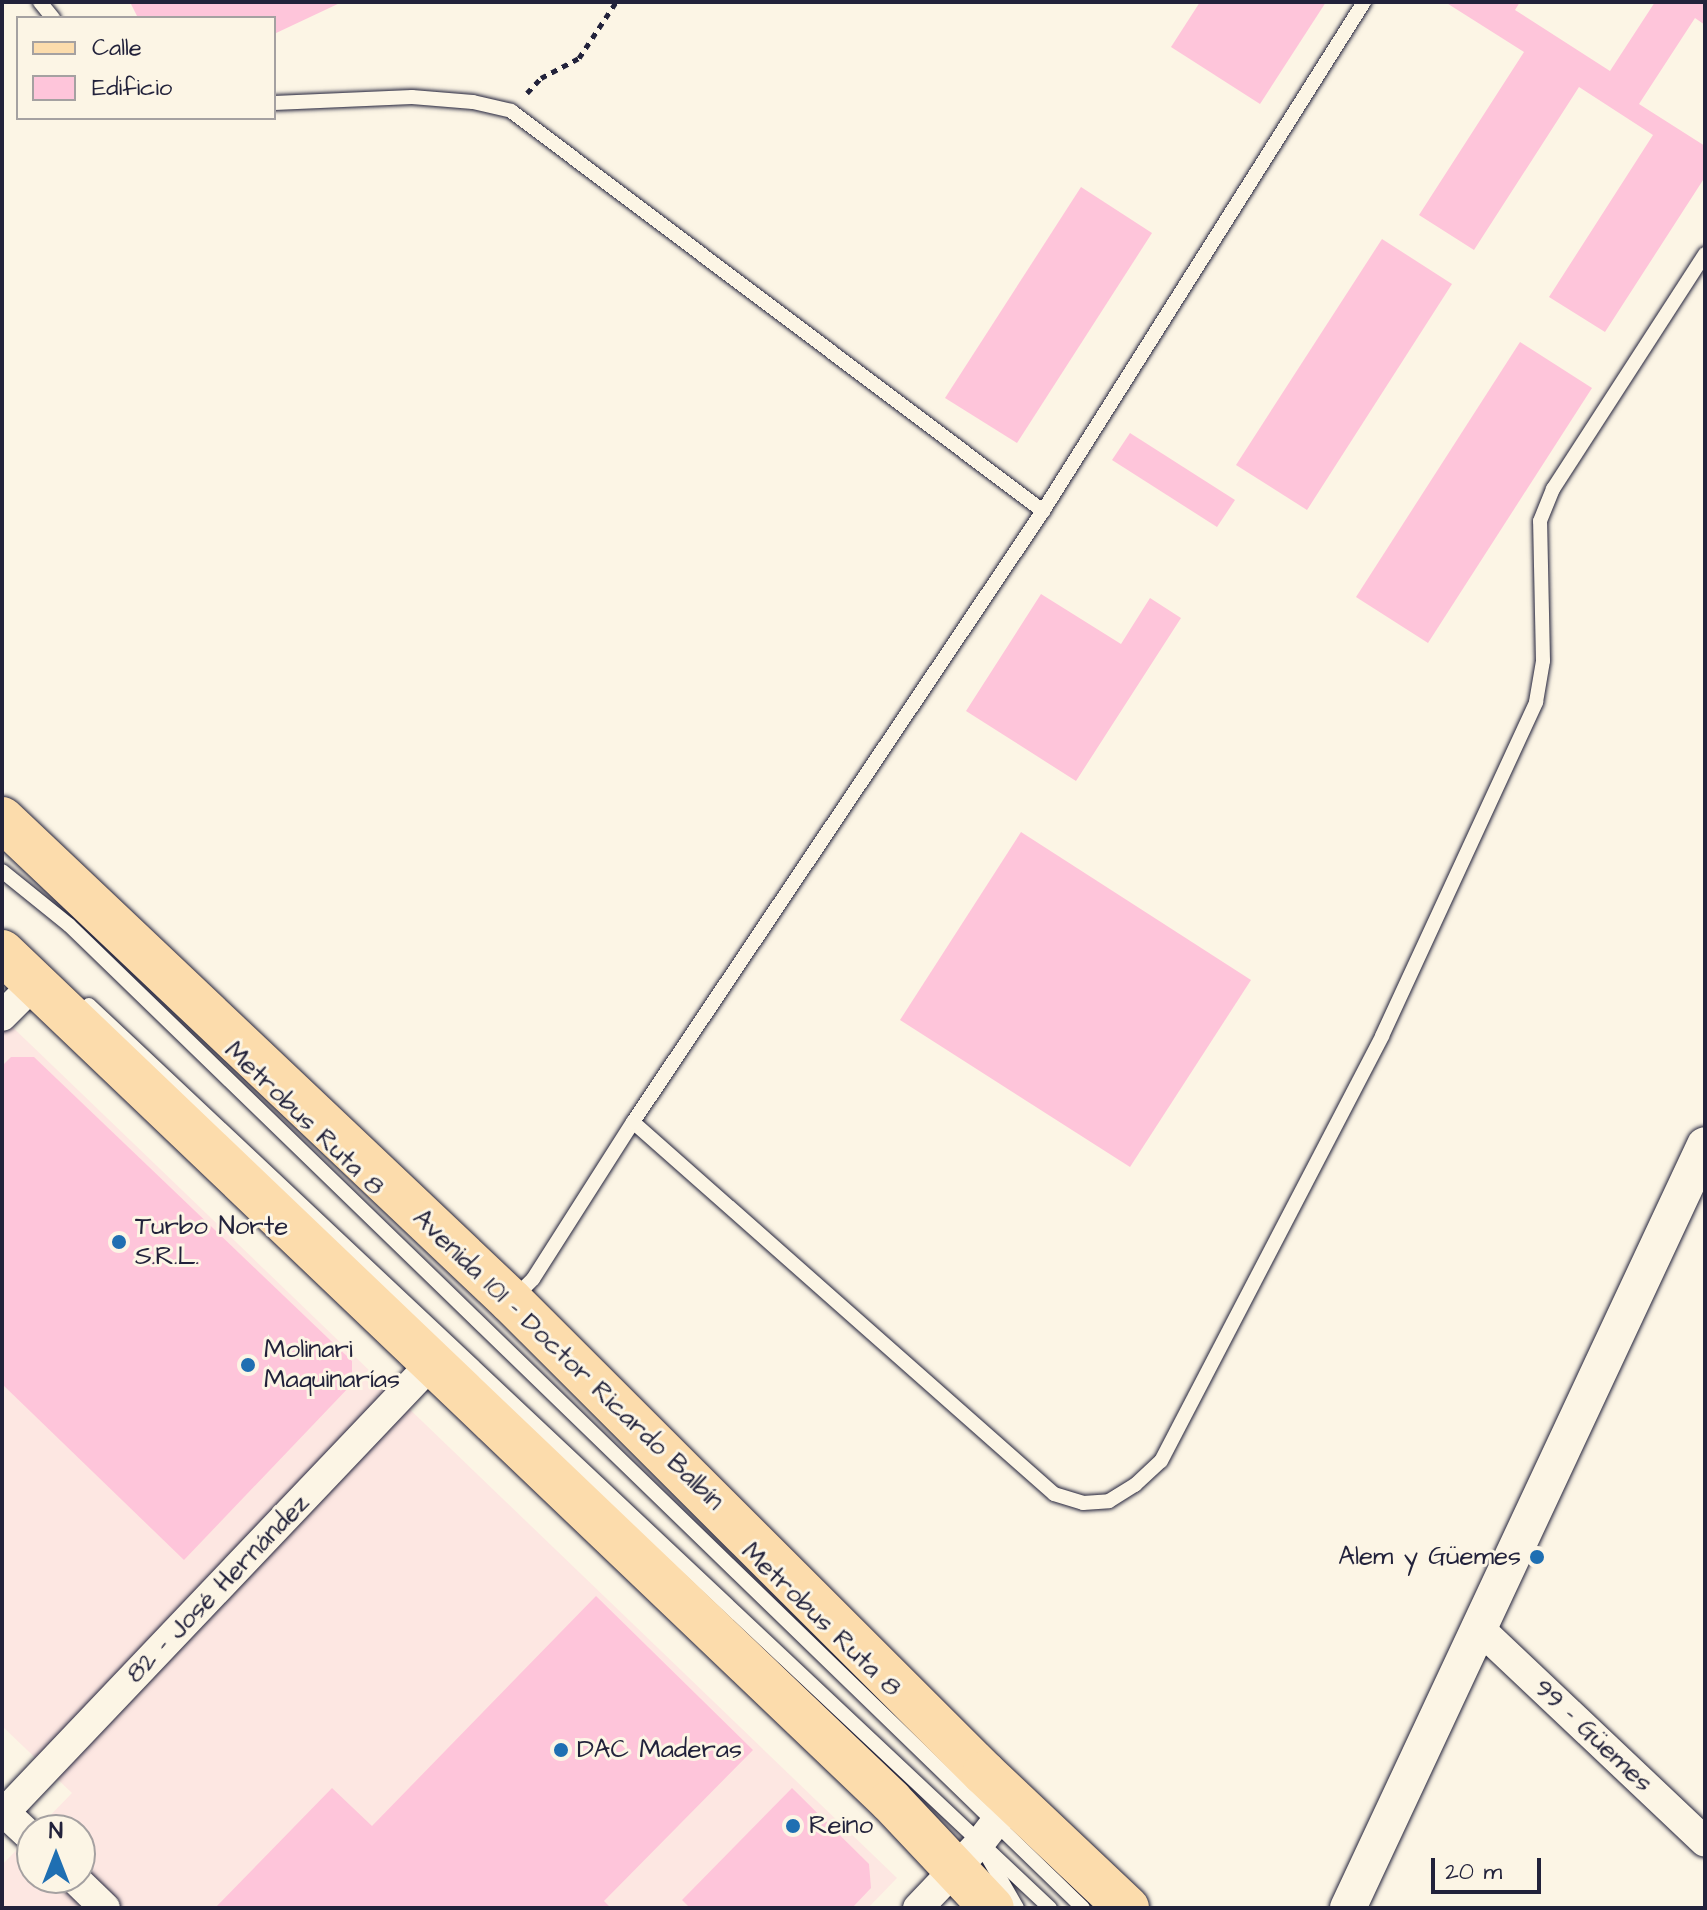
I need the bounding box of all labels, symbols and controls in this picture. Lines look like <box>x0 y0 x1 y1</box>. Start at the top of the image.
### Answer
legend <box>16 16 276 120</box>
text: Calle <box>92 31 142 65</box>
text: Edificio <box>92 71 172 105</box>
street label: Metrobus Ruta 8 <box>218 1035 390 1203</box>
street label: Avenida 101 - Doctor Ricardo Balbín <box>406 1203 730 1517</box>
place label: Turbo Norte S.R.L. <box>135 1211 288 1272</box>
marker: Turbo Norte S.R.L. <box>110 1233 128 1251</box>
place label: Molinari Maquinarías <box>264 1334 400 1396</box>
marker: Molinari Maquinarías <box>239 1356 257 1374</box>
street label: 82 - José Hernández <box>120 1488 316 1690</box>
street label: Metrobus Ruta 8 <box>735 1536 907 1704</box>
place label: Alem y Güemes <box>1338 1541 1521 1573</box>
marker: Alem y Güemes <box>1528 1548 1546 1566</box>
street label: 99 - Güemes <box>1527 1673 1659 1799</box>
place label: DAC Maderas <box>577 1734 742 1766</box>
marker: DAC Maderas <box>552 1741 570 1759</box>
place label: Reino <box>809 1810 873 1842</box>
north arrow <box>16 1814 96 1894</box>
text: N <box>49 1816 63 1847</box>
marker: Reino <box>784 1817 802 1835</box>
scale bar <box>1435 1842 1545 1892</box>
text: 20 m <box>1445 1855 1502 1889</box>

